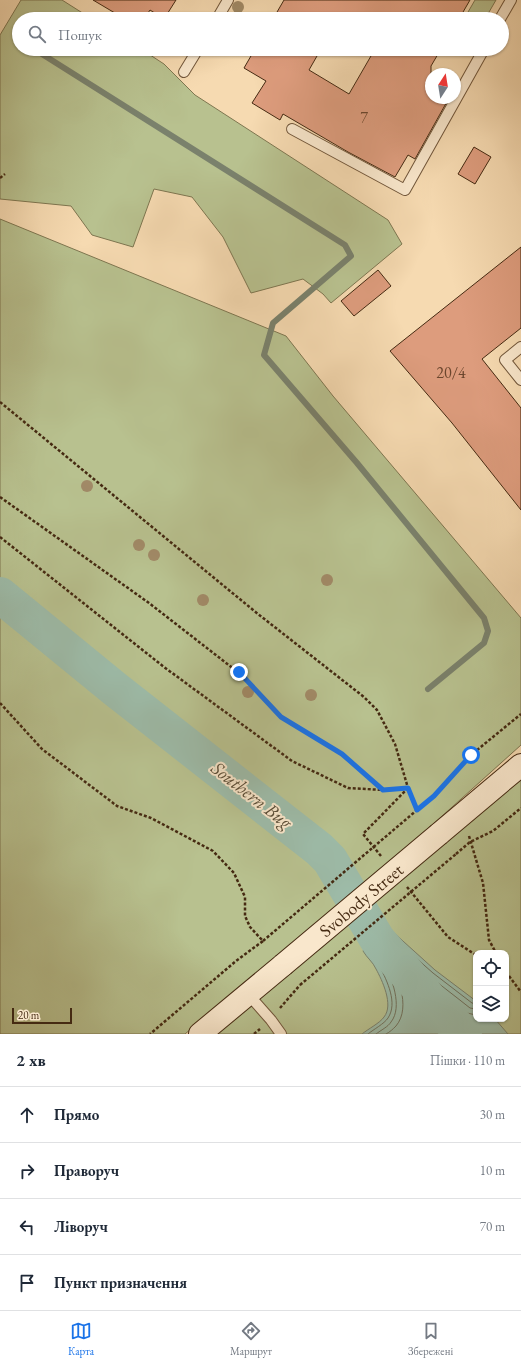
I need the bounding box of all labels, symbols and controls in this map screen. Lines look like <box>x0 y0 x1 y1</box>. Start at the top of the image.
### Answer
search box <box>12 12 509 56</box>
icon: search <box>26 23 48 45</box>
text: Пошук <box>58 25 102 44</box>
north arrow <box>425 68 461 104</box>
house number: 7 <box>360 107 368 128</box>
house number: 20/4 <box>436 362 466 383</box>
route end <box>230 663 248 681</box>
route start <box>462 746 480 764</box>
water label: Southern Bug <box>206 755 298 835</box>
street label: Svobody Street <box>314 858 408 942</box>
map controls <box>473 950 509 1022</box>
button: locate <box>473 950 509 986</box>
button: layers <box>473 986 509 1022</box>
scale bar <box>12 1006 72 1025</box>
text: 20 m <box>18 1008 39 1022</box>
text: 2 хв <box>16 1049 46 1071</box>
text: Пішки · 110 m <box>430 1052 505 1069</box>
icon: ahead <box>16 1104 38 1126</box>
text: Прямо <box>54 1105 99 1124</box>
text: 30 m <box>480 1106 505 1123</box>
icon: right <box>16 1160 38 1182</box>
text: Праворуч <box>54 1161 119 1180</box>
text: 10 m <box>480 1162 505 1179</box>
icon: left <box>16 1216 38 1238</box>
text: Ліворуч <box>54 1217 108 1236</box>
text: 70 m <box>480 1218 505 1235</box>
icon: arrive <box>16 1272 38 1294</box>
text: Пункт призначення <box>54 1273 187 1292</box>
tab: Карта <box>68 1320 94 1358</box>
tab: Маршрут <box>230 1320 272 1358</box>
tab: Збережені <box>408 1320 453 1358</box>

